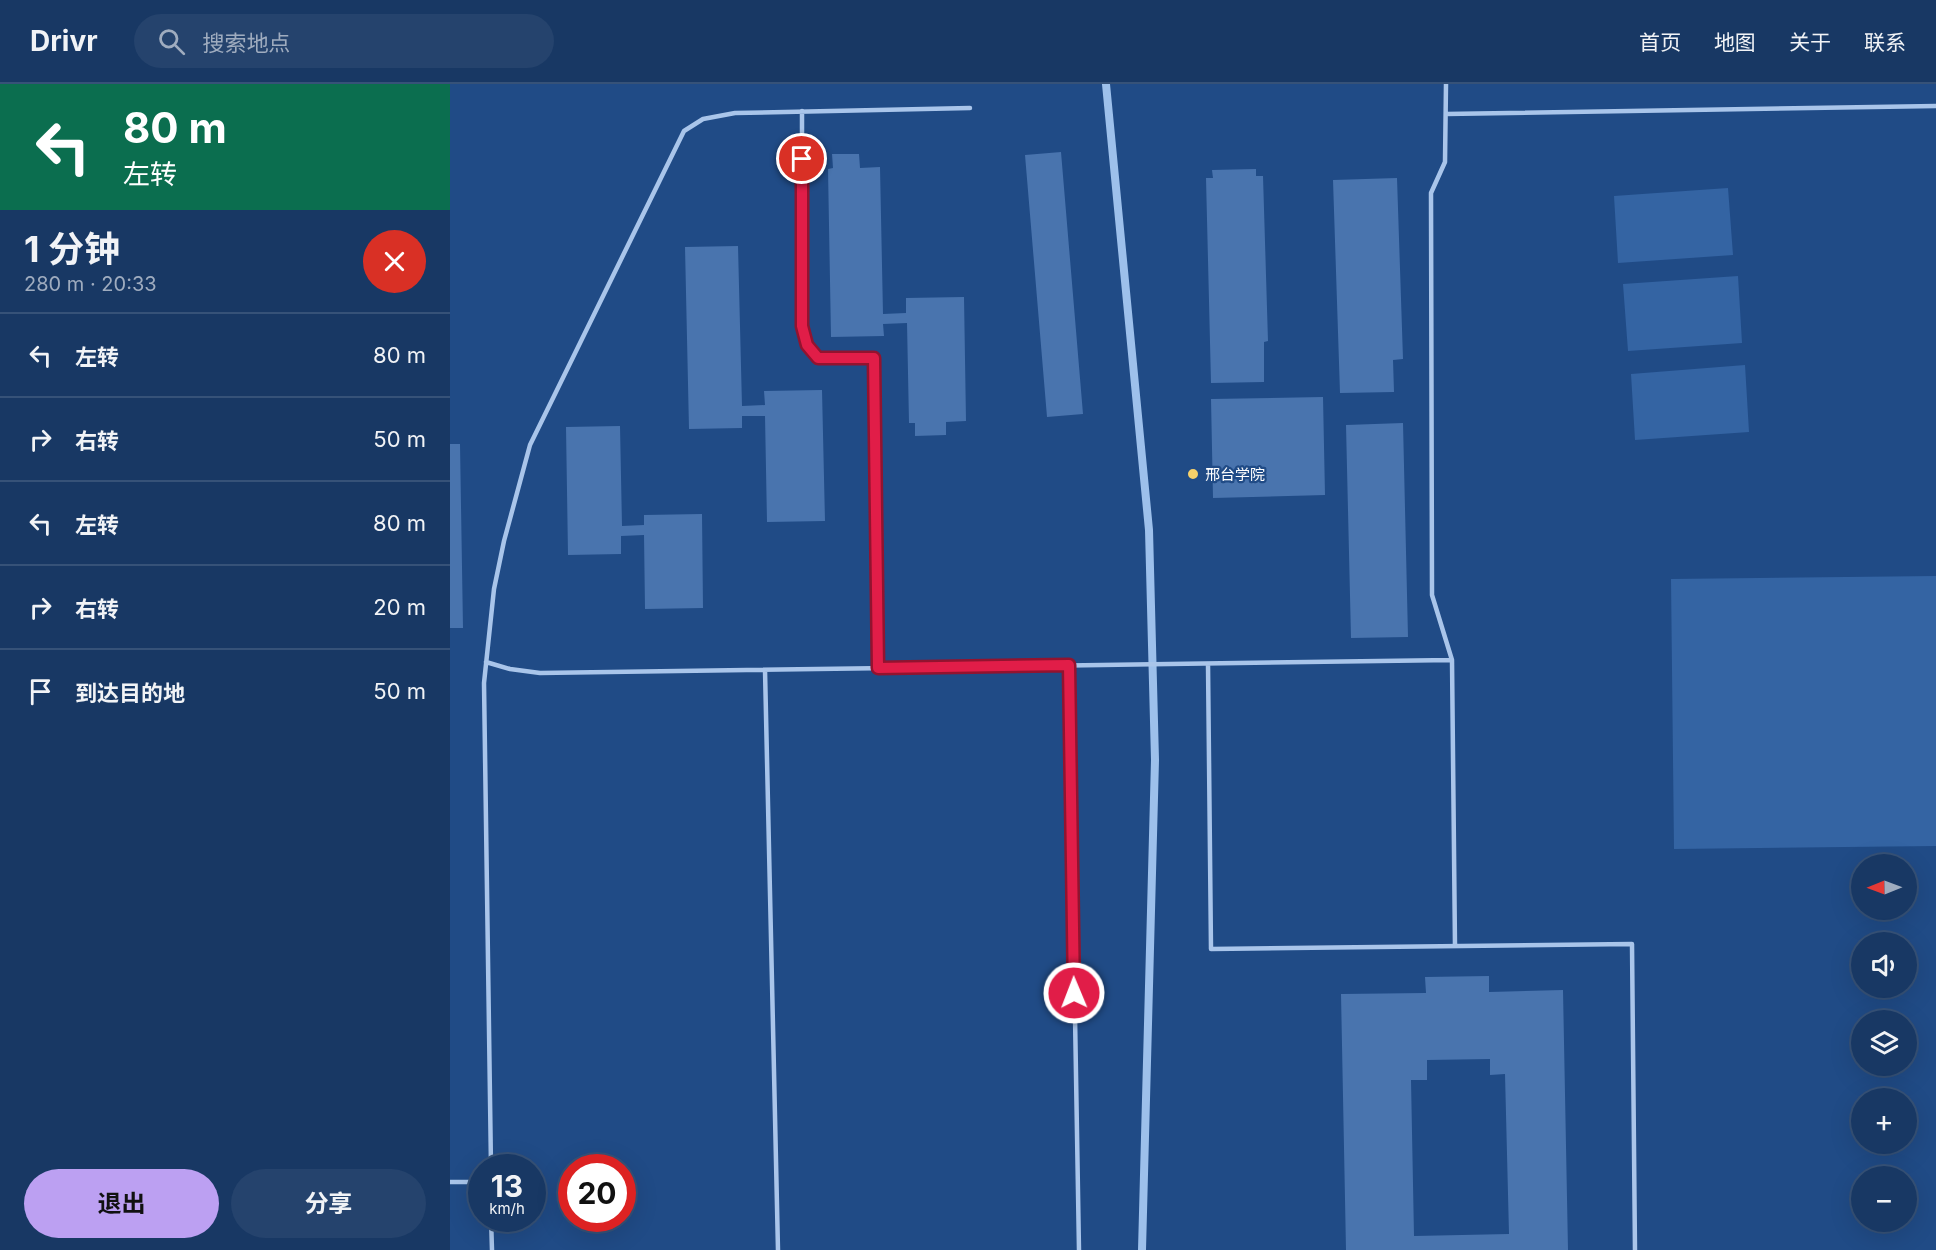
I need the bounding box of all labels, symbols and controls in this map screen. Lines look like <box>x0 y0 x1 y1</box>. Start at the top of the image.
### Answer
search box <box>134 14 554 68</box>
text: Drivr <box>30 24 98 58</box>
icon: search <box>155 25 188 58</box>
text: 搜索地点 <box>203 30 291 56</box>
text: 首页 <box>1639 30 1681 55</box>
text: 地图 <box>1714 30 1756 55</box>
text: 关于 <box>1789 30 1831 55</box>
text: 联系 <box>1864 30 1906 55</box>
text: 80 m <box>123 102 227 153</box>
icon: left <box>24 108 102 186</box>
pin <box>776 133 827 184</box>
icon: arrive <box>785 142 818 175</box>
text: 左转 <box>123 158 177 191</box>
text: 1 分钟 <box>24 227 120 271</box>
button: close <box>363 230 426 293</box>
text: 280 m · 20:33 <box>24 272 157 296</box>
icon: left <box>24 339 57 372</box>
text: 80 m <box>373 342 426 368</box>
text: 左转 <box>75 344 119 370</box>
icon: right <box>24 423 57 456</box>
text: 50 m <box>373 426 426 452</box>
text: 右转 <box>75 428 119 454</box>
place label: 邢台学院 <box>1205 465 1265 484</box>
marker: 邢台学院 <box>1186 467 1200 481</box>
icon: left <box>24 507 57 540</box>
text: 80 m <box>373 510 426 536</box>
text: 左转 <box>75 512 119 538</box>
icon: right <box>24 591 57 624</box>
text: 20 m <box>373 594 426 620</box>
text: 右转 <box>75 596 119 622</box>
icon: arrive <box>24 675 57 708</box>
text: 50 m <box>373 678 426 704</box>
text: 到达目的地 <box>75 680 185 706</box>
north arrow <box>1851 854 1917 920</box>
map controls <box>1851 854 1917 1232</box>
button: sound <box>1851 932 1917 998</box>
position arrow <box>1042 961 1106 1025</box>
button: layers <box>1851 1010 1917 1076</box>
button: + <box>1851 1088 1917 1154</box>
speed limit sign: 20 <box>558 1154 636 1232</box>
button: − <box>1851 1166 1917 1232</box>
text: 13 <box>491 1168 523 1204</box>
button: 退出 <box>24 1169 219 1238</box>
button: 分享 <box>231 1169 426 1238</box>
text: km/h <box>489 1199 525 1218</box>

